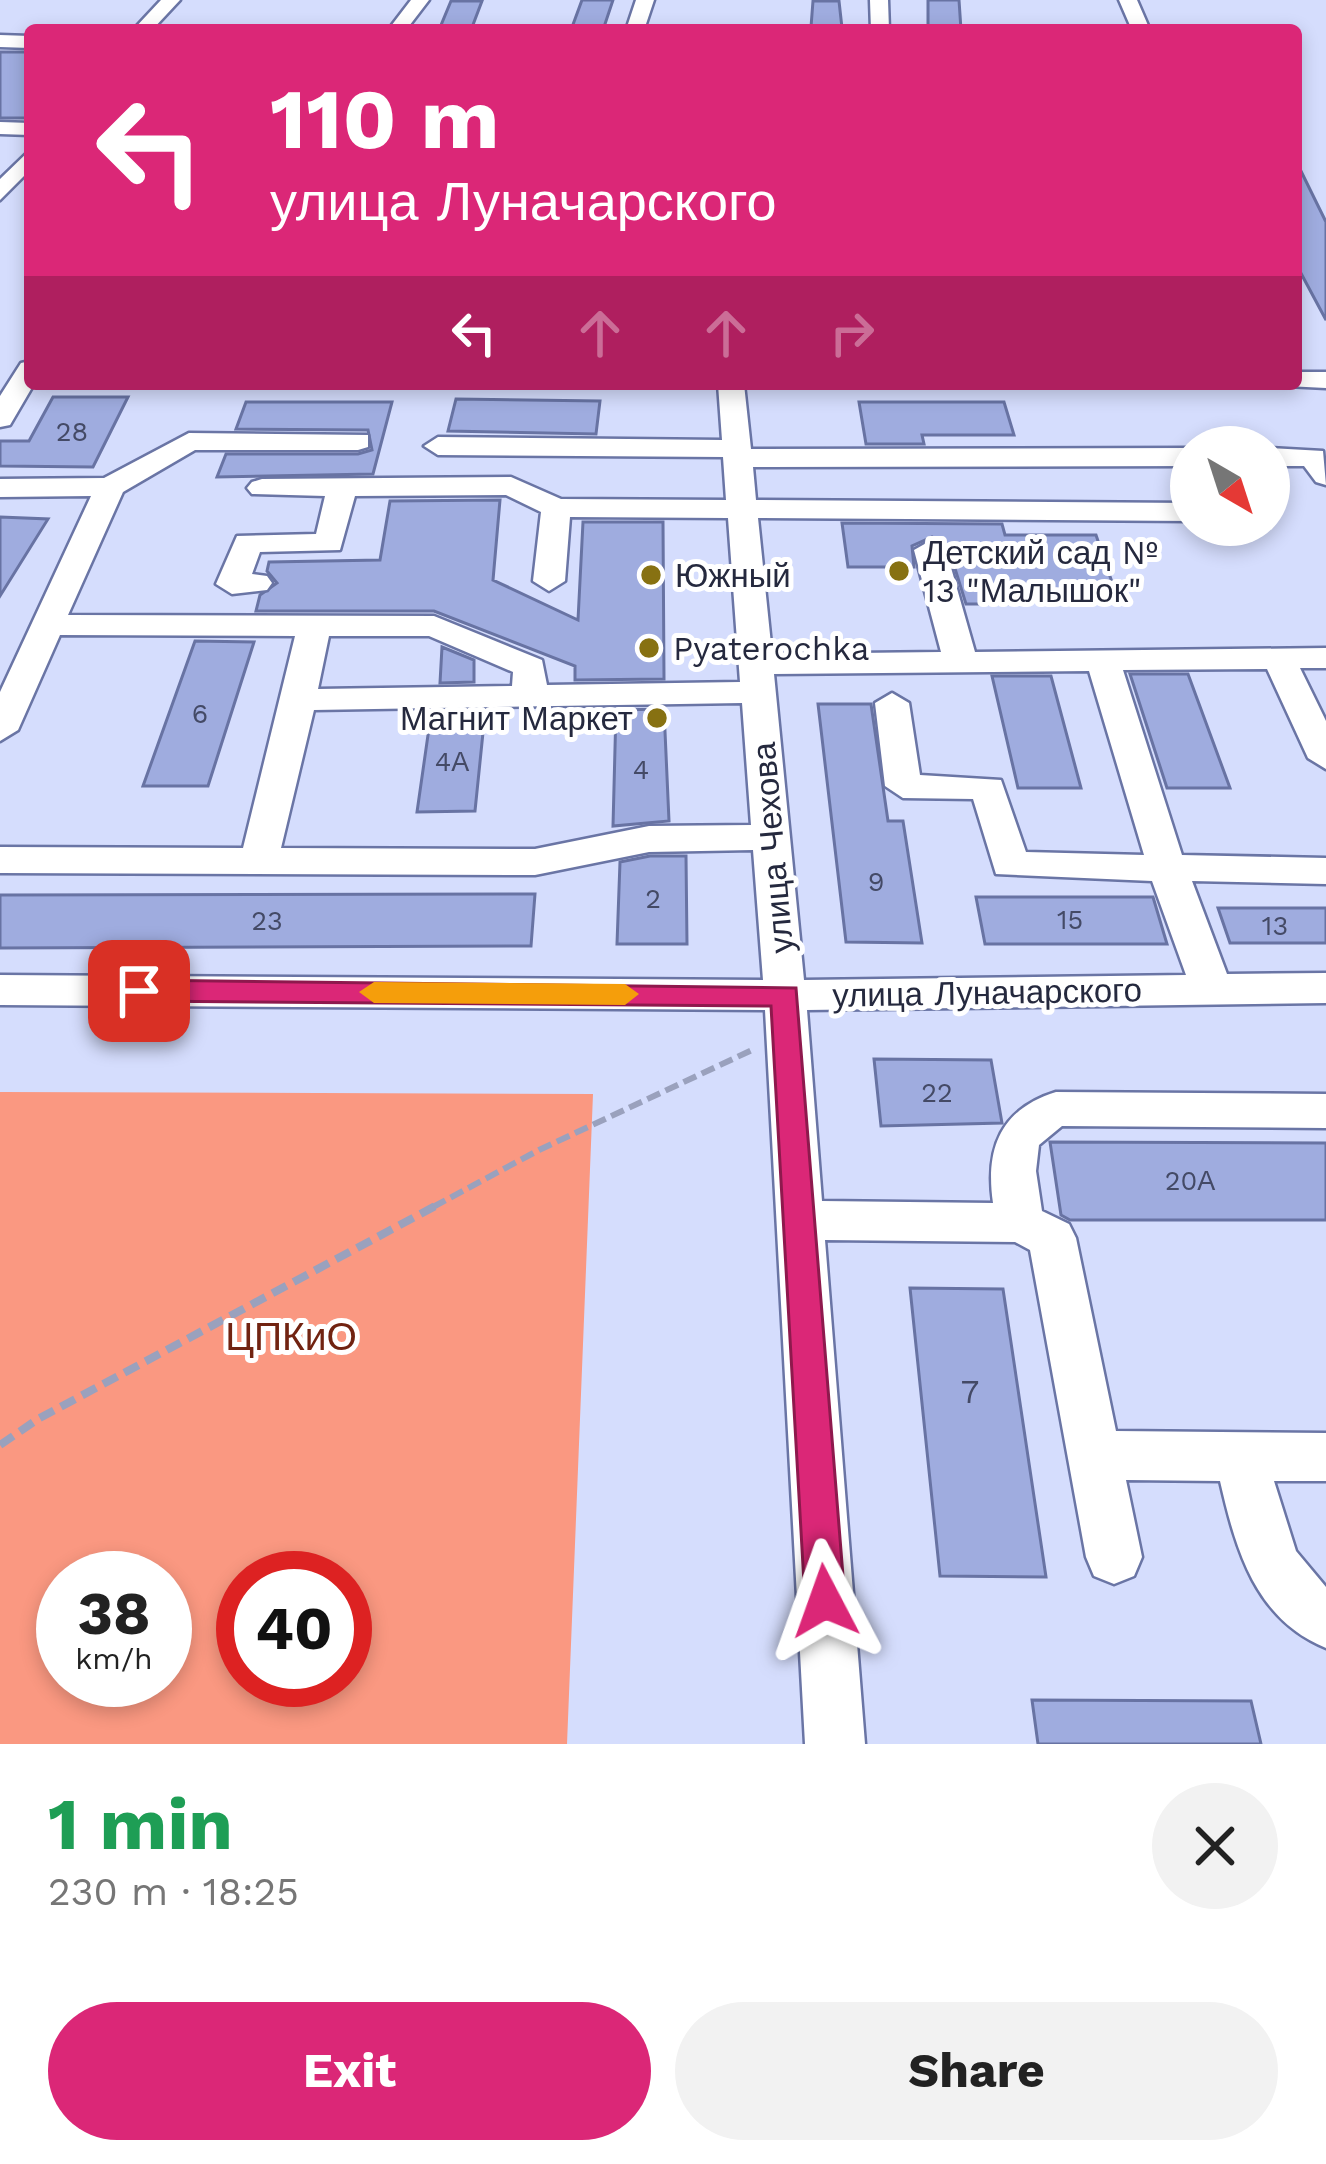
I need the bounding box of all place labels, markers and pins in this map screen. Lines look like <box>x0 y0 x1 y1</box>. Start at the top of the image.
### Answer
place label: Детский сад № 13 "Малышок" <box>923 533 1158 610</box>
place label: Южный <box>675 556 791 595</box>
marker: Детский сад № 13 "Малышок" <box>886 558 912 584</box>
marker: Южный <box>638 562 664 588</box>
place label: Pyaterochka <box>673 629 869 668</box>
marker: Pyaterochka <box>636 635 662 661</box>
place label: Магнит Маркет <box>400 699 633 738</box>
marker: Магнит Маркет <box>644 705 670 731</box>
pin <box>88 940 190 1042</box>

